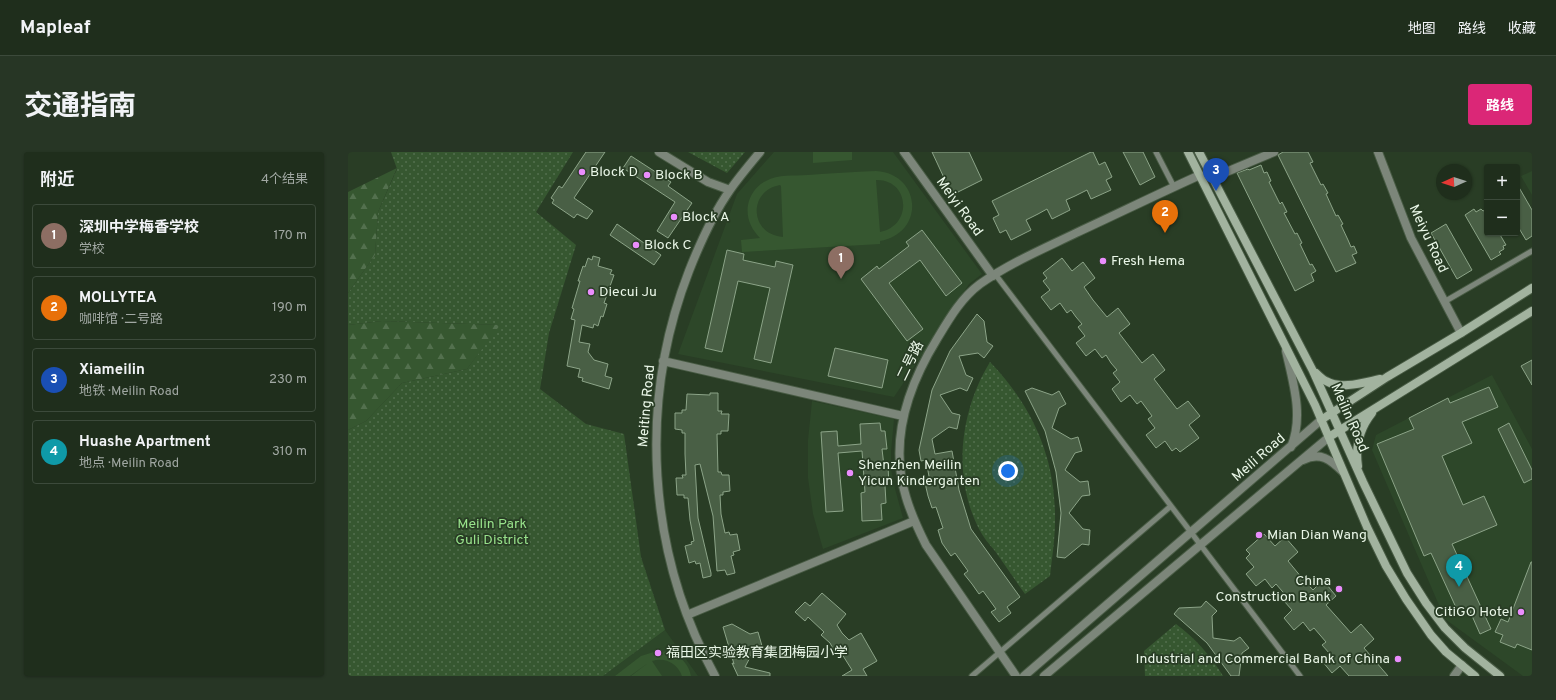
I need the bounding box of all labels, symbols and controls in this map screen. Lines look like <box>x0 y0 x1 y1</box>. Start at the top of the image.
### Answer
text: Mapleaf <box>20 16 91 40</box>
text: 地图 <box>1408 21 1436 38</box>
text: 路线 <box>1458 21 1486 38</box>
text: 收藏 <box>1508 21 1536 38</box>
button: 路线 <box>1468 84 1532 125</box>
text: 交通指南 <box>24 90 136 126</box>
pin: 3 <box>1203 158 1229 191</box>
place label: Block D <box>590 164 638 181</box>
north arrow <box>1436 164 1472 200</box>
map controls <box>1484 164 1520 236</box>
button: + <box>1484 164 1520 200</box>
marker: Block D <box>577 167 587 177</box>
place label: Block B <box>655 167 703 184</box>
text: 附近 <box>40 170 74 192</box>
marker: Block B <box>642 170 652 180</box>
text: 4个结果 <box>261 172 308 188</box>
street label: Meiyi Road <box>932 174 986 240</box>
pin: 2 <box>1152 200 1178 233</box>
button: − <box>1484 200 1520 236</box>
street label: Meiyu Road <box>1405 202 1451 276</box>
place label: Block A <box>682 209 730 226</box>
marker: Block A <box>669 212 679 222</box>
text: 深圳中学梅香学校 <box>79 219 199 238</box>
text: 1 <box>51 228 57 244</box>
text: 170 m <box>273 228 307 244</box>
place label: Block C <box>644 237 692 254</box>
marker: Block C <box>631 240 641 250</box>
text: 学校 <box>79 242 105 258</box>
pin: 1 <box>828 246 854 279</box>
place label: Fresh Hema <box>1111 253 1185 270</box>
marker: Fresh Hema <box>1098 256 1108 266</box>
place label: Diecui Ju <box>599 284 657 301</box>
marker: Diecui Ju <box>586 287 596 297</box>
text: MOLLYTEA <box>79 289 157 308</box>
text: 2 <box>50 300 58 316</box>
text: 190 m <box>272 300 307 316</box>
text: 咖啡馆 · 二号路 <box>79 312 163 328</box>
street label: 二号路 <box>894 338 928 384</box>
text: Xiameilin <box>79 361 145 380</box>
street label: Meiting Road <box>635 364 659 448</box>
text: 3 <box>50 372 58 388</box>
text: 230 m <box>269 372 307 388</box>
street label: Meilin Road <box>1326 381 1372 455</box>
text: 地铁 · Meilin Road <box>79 384 179 400</box>
street label: Meili Road <box>1229 430 1289 486</box>
text: Huashe Apartment <box>79 433 211 452</box>
text: 4 <box>50 444 58 460</box>
text: 310 m <box>272 444 307 460</box>
text: 地点 · Meilin Road <box>79 456 179 472</box>
place label: Shenzhen Meilin Yicun Kindergarten <box>858 457 980 490</box>
your location <box>998 461 1018 481</box>
marker: Shenzhen Meilin Yicun Kindergarten <box>845 468 855 478</box>
park label: Meilin Park Guli District <box>455 516 529 549</box>
place label: Mian Dian Wang <box>1267 527 1367 544</box>
marker: Mian Dian Wang <box>1254 530 1264 540</box>
pin: 4 <box>1446 554 1472 587</box>
place label: China Construction Bank <box>1215 573 1331 606</box>
marker: China Construction Bank <box>1334 584 1344 594</box>
place label: CitiGO Hotel <box>1435 604 1513 621</box>
marker: CitiGO Hotel <box>1516 607 1526 617</box>
place label: 福田区实验教育集团梅园小学 <box>666 645 848 662</box>
marker: 福田区实验教育集团梅园小学 <box>653 648 663 658</box>
place label: Industrial and Commercial Bank of China <box>1135 651 1390 668</box>
marker: Industrial and Commercial Bank of China <box>1393 654 1403 664</box>

